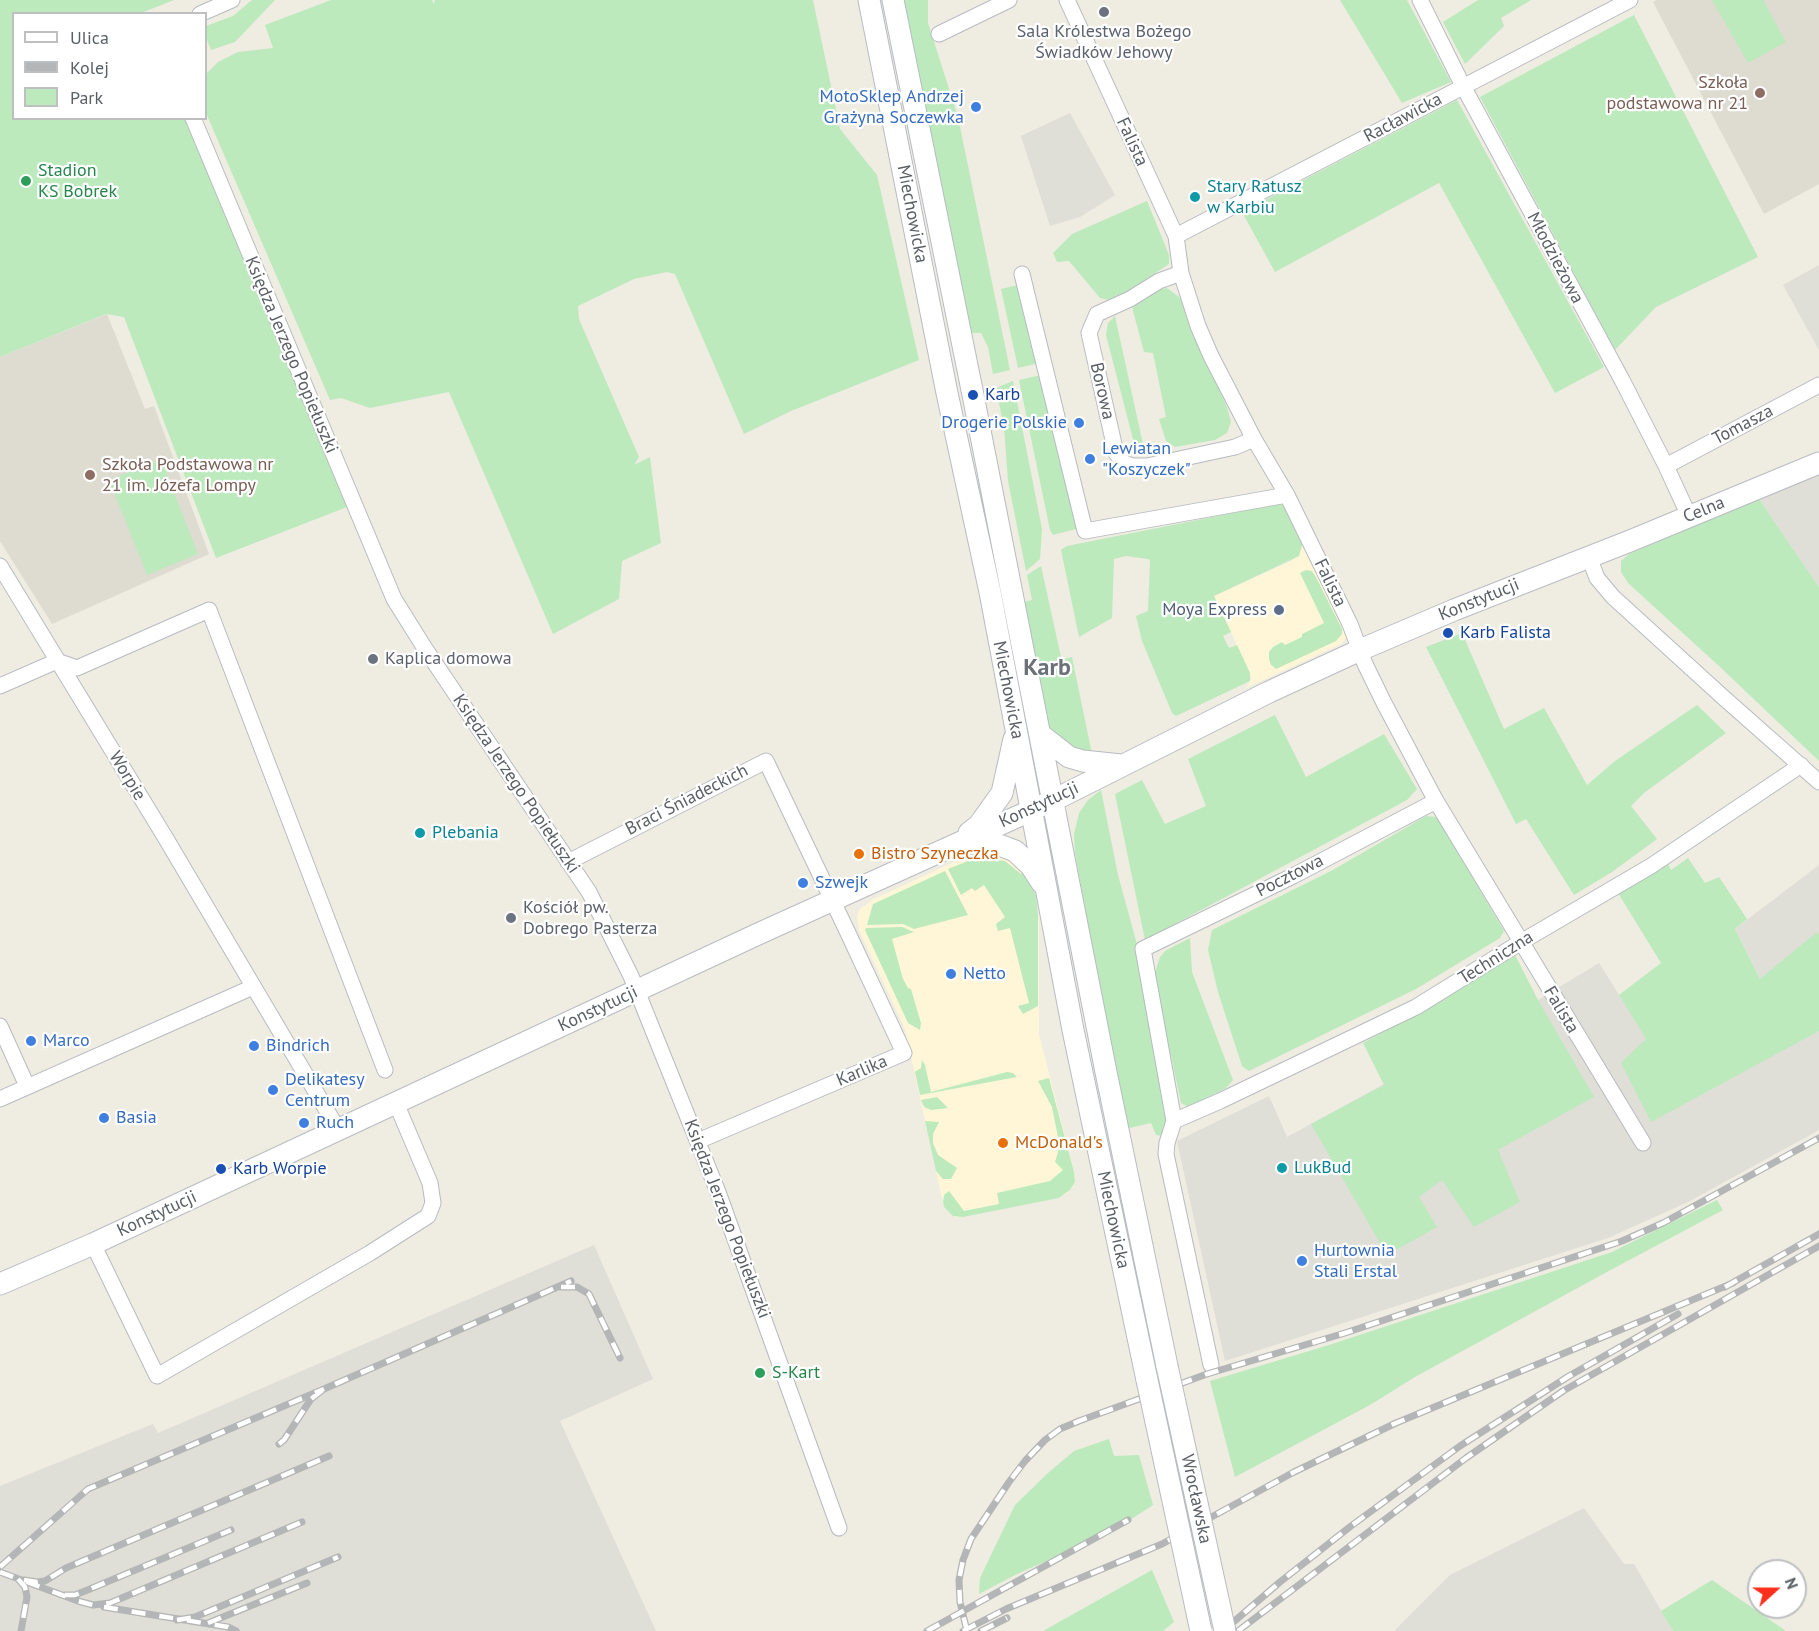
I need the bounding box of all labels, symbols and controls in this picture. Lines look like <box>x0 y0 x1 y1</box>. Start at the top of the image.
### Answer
marker: Sala Królestwa Bożego Świadków Jehowy <box>1097 5 1111 19</box>
legend <box>12 12 207 120</box>
place label: Sala Królestwa Bożego Świadków Jehowy <box>1017 21 1191 63</box>
text: Ulica <box>70 26 109 49</box>
text: Kolej <box>70 56 109 79</box>
place label: Szkoła podstawowa nr 21 <box>1606 72 1748 115</box>
text: Park <box>70 86 103 109</box>
place label: MotoSklep Andrzej Grażyna Soczewka <box>820 86 964 128</box>
marker: Szkoła podstawowa nr 21 <box>1753 86 1767 100</box>
street label: Racławicka <box>1360 88 1446 148</box>
marker: MotoSklep Andrzej Grażyna Soczewka <box>969 100 983 114</box>
street label: Falista <box>1111 114 1153 170</box>
place label: Stadion KS Bobrek <box>38 160 117 202</box>
street label: Miechowicka <box>892 163 932 265</box>
marker: Stadion KS Bobrek <box>19 174 33 188</box>
place label: Stary Ratusz w Karbiu <box>1207 176 1302 219</box>
marker: Stary Ratusz w Karbiu <box>1188 190 1202 204</box>
street label: Młodzieżowa <box>1522 209 1588 307</box>
street label: Księdza Jerzego Popiełuszki <box>240 253 342 457</box>
street label: Borowa <box>1085 360 1119 422</box>
place label: Karb <box>985 384 1020 406</box>
marker: Karb <box>966 388 980 402</box>
street label: Tomasza <box>1709 400 1777 450</box>
place label: Drogerie Polskie <box>941 412 1067 434</box>
marker: Drogerie Polskie <box>1072 416 1086 430</box>
place label: Lewiatan "Koszyczek" <box>1102 438 1191 480</box>
marker: Lewiatan "Koszyczek" <box>1083 452 1097 466</box>
place label: Szkoła Podstawowa nr 21 im. Józefa Lompy <box>102 454 273 496</box>
marker: Szkoła Podstawowa nr 21 im. Józefa Lompy <box>83 468 97 482</box>
street label: Celna <box>1680 492 1728 528</box>
street label: Falista <box>1309 555 1351 611</box>
street label: Konstytucji <box>1435 574 1523 626</box>
place label: Moya Express <box>1162 599 1267 621</box>
marker: Moya Express <box>1272 603 1286 617</box>
place label: Karb Falista <box>1460 622 1551 644</box>
marker: Karb Falista <box>1441 626 1455 640</box>
street label: Miechowicka <box>988 639 1028 741</box>
place label: Kaplica domowa <box>385 648 512 670</box>
marker: Kaplica domowa <box>366 652 380 666</box>
district label: Karb <box>1023 654 1071 682</box>
street label: Księdza Jerzego Popiełuszki <box>448 690 584 878</box>
street label: Worpie <box>104 747 150 805</box>
street label: Braci Śniadeckich <box>622 760 752 840</box>
street label: Konstytucji <box>996 777 1082 833</box>
place label: Plebania <box>432 822 499 844</box>
marker: Plebania <box>413 826 427 840</box>
place label: Bistro Szyneczka <box>871 843 999 865</box>
marker: Bistro Szyneczka <box>852 847 866 861</box>
street label: Pocztowa <box>1253 850 1327 902</box>
place label: Szwejk <box>815 872 868 894</box>
marker: Szwejk <box>796 876 810 890</box>
place label: Kościół pw. Dobrego Pasterza <box>523 897 657 940</box>
marker: Kościół pw. Dobrego Pasterza <box>504 911 518 925</box>
street label: Techniczna <box>1455 927 1537 989</box>
place label: Netto <box>963 963 1006 985</box>
marker: Netto <box>944 967 958 981</box>
street label: Konstytucji <box>555 981 641 1037</box>
street label: Falista <box>1539 983 1583 1037</box>
place label: Marco <box>43 1030 90 1052</box>
marker: Marco <box>24 1034 38 1048</box>
place label: Bindrich <box>266 1035 330 1057</box>
marker: Bindrich <box>247 1039 261 1053</box>
street label: Karlika <box>833 1051 891 1091</box>
place label: Delikatesy Centrum <box>285 1069 365 1112</box>
marker: Delikatesy Centrum <box>266 1083 280 1097</box>
place label: Basia <box>116 1107 157 1129</box>
marker: Basia <box>97 1111 111 1125</box>
place label: Ruch <box>316 1112 354 1134</box>
marker: Ruch <box>297 1116 311 1130</box>
street label: Księdza Jerzego Popiełuszki <box>679 1116 775 1322</box>
place label: McDonald's <box>1015 1132 1103 1154</box>
marker: McDonald's <box>996 1136 1010 1150</box>
place label: LukBud <box>1294 1157 1351 1179</box>
place label: Karb Worpie <box>233 1158 327 1180</box>
marker: LukBud <box>1275 1161 1289 1175</box>
marker: Karb Worpie <box>214 1162 228 1176</box>
street label: Miechowicka <box>1092 1169 1134 1271</box>
street label: Konstytucji <box>114 1186 200 1242</box>
place label: Hurtownia Stali Erstal <box>1314 1240 1397 1282</box>
marker: Hurtownia Stali Erstal <box>1295 1254 1309 1268</box>
place label: S-Kart <box>772 1362 820 1384</box>
marker: S-Kart <box>753 1366 767 1380</box>
street label: Wrocławska <box>1176 1452 1216 1546</box>
north arrow <box>1747 1559 1807 1619</box>
text: N <box>1781 1575 1803 1592</box>

